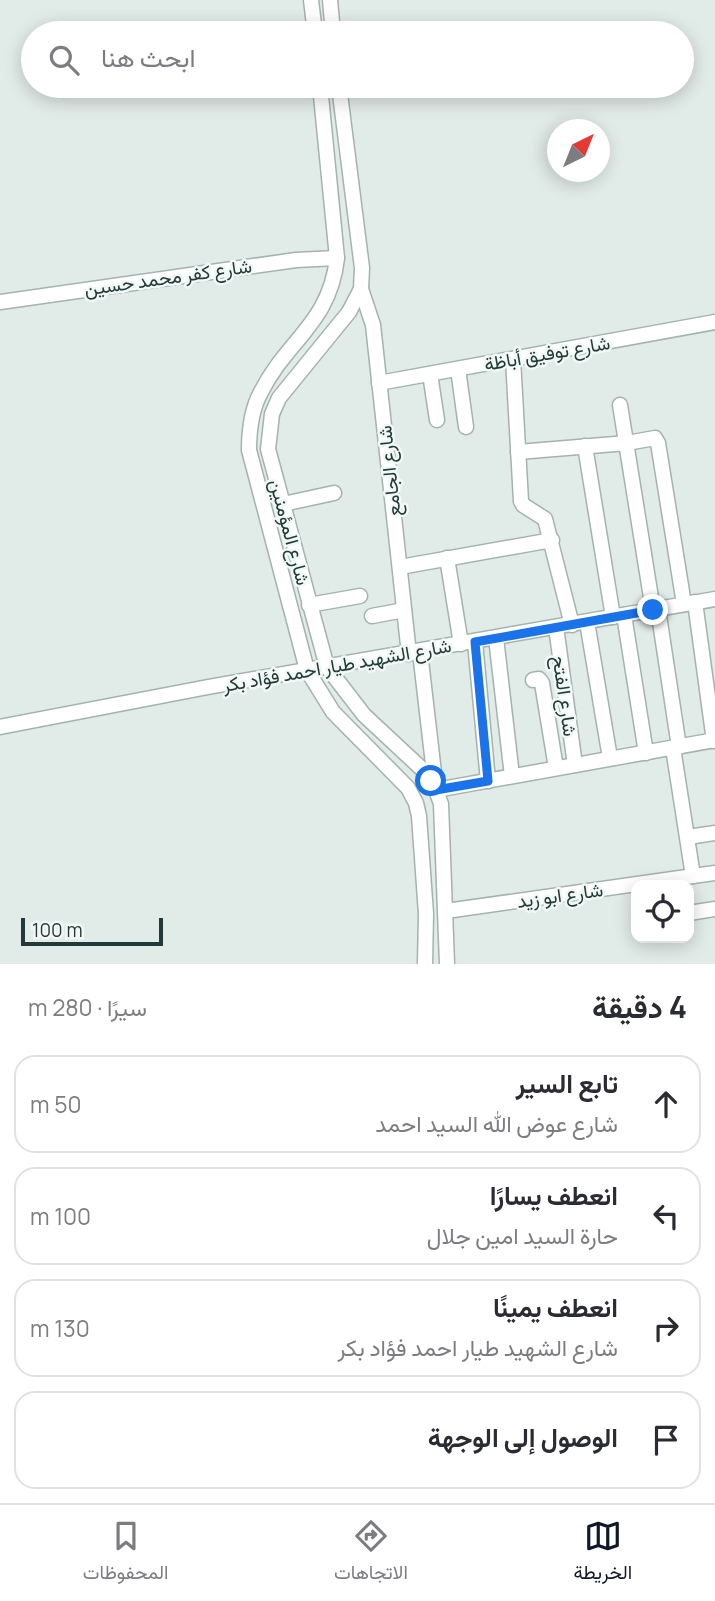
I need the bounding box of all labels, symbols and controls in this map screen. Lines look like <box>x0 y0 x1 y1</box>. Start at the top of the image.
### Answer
search box <box>21 21 694 98</box>
text: ابحث هنا <box>101 39 195 75</box>
icon: search <box>45 41 83 79</box>
north arrow <box>547 119 610 182</box>
street label: شارع كفر محمد حسين <box>83 252 253 302</box>
street label: شارع توفيق أباظة <box>482 329 612 377</box>
street label: شارع الجامع <box>371 424 408 518</box>
street label: شارع المؤمنين <box>263 476 317 588</box>
route end <box>637 594 668 625</box>
street label: شارع الشهيد طيار احمد فؤاد بكر <box>220 632 453 698</box>
street label: شارع الفتح <box>545 654 584 738</box>
route start <box>415 765 446 796</box>
street label: شارع ابو زيد <box>515 876 605 914</box>
map controls <box>631 880 694 943</box>
button: locate <box>631 880 694 943</box>
scale bar <box>21 915 163 947</box>
text: 100 m <box>32 917 83 943</box>
text: 4 دقيقة <box>592 986 687 1027</box>
text: سيرًا · 280 m <box>28 991 147 1023</box>
text: تابع السير <box>516 1065 618 1101</box>
icon: ahead <box>647 1085 685 1123</box>
text: 50 m <box>30 1088 81 1120</box>
text: شارع عوض الله السيد احمد <box>375 1107 618 1139</box>
text: انعطف يسارًا <box>490 1177 618 1213</box>
icon: left <box>647 1197 685 1235</box>
text: 100 m <box>30 1200 91 1232</box>
text: حارة السيد امين جلال <box>427 1219 618 1251</box>
text: انعطف يمينًا <box>493 1289 618 1325</box>
icon: right <box>647 1309 685 1347</box>
text: 130 m <box>30 1312 90 1344</box>
text: شارع الشهيد طيار احمد فؤاد بكر <box>337 1331 618 1363</box>
text: الوصول إلى الوجهة <box>428 1419 618 1455</box>
icon: arrive <box>647 1421 685 1459</box>
tab: المحفوظات <box>83 1517 168 1589</box>
tab: الاتجاهات <box>334 1517 408 1589</box>
tab: الخريطة <box>573 1517 632 1589</box>

